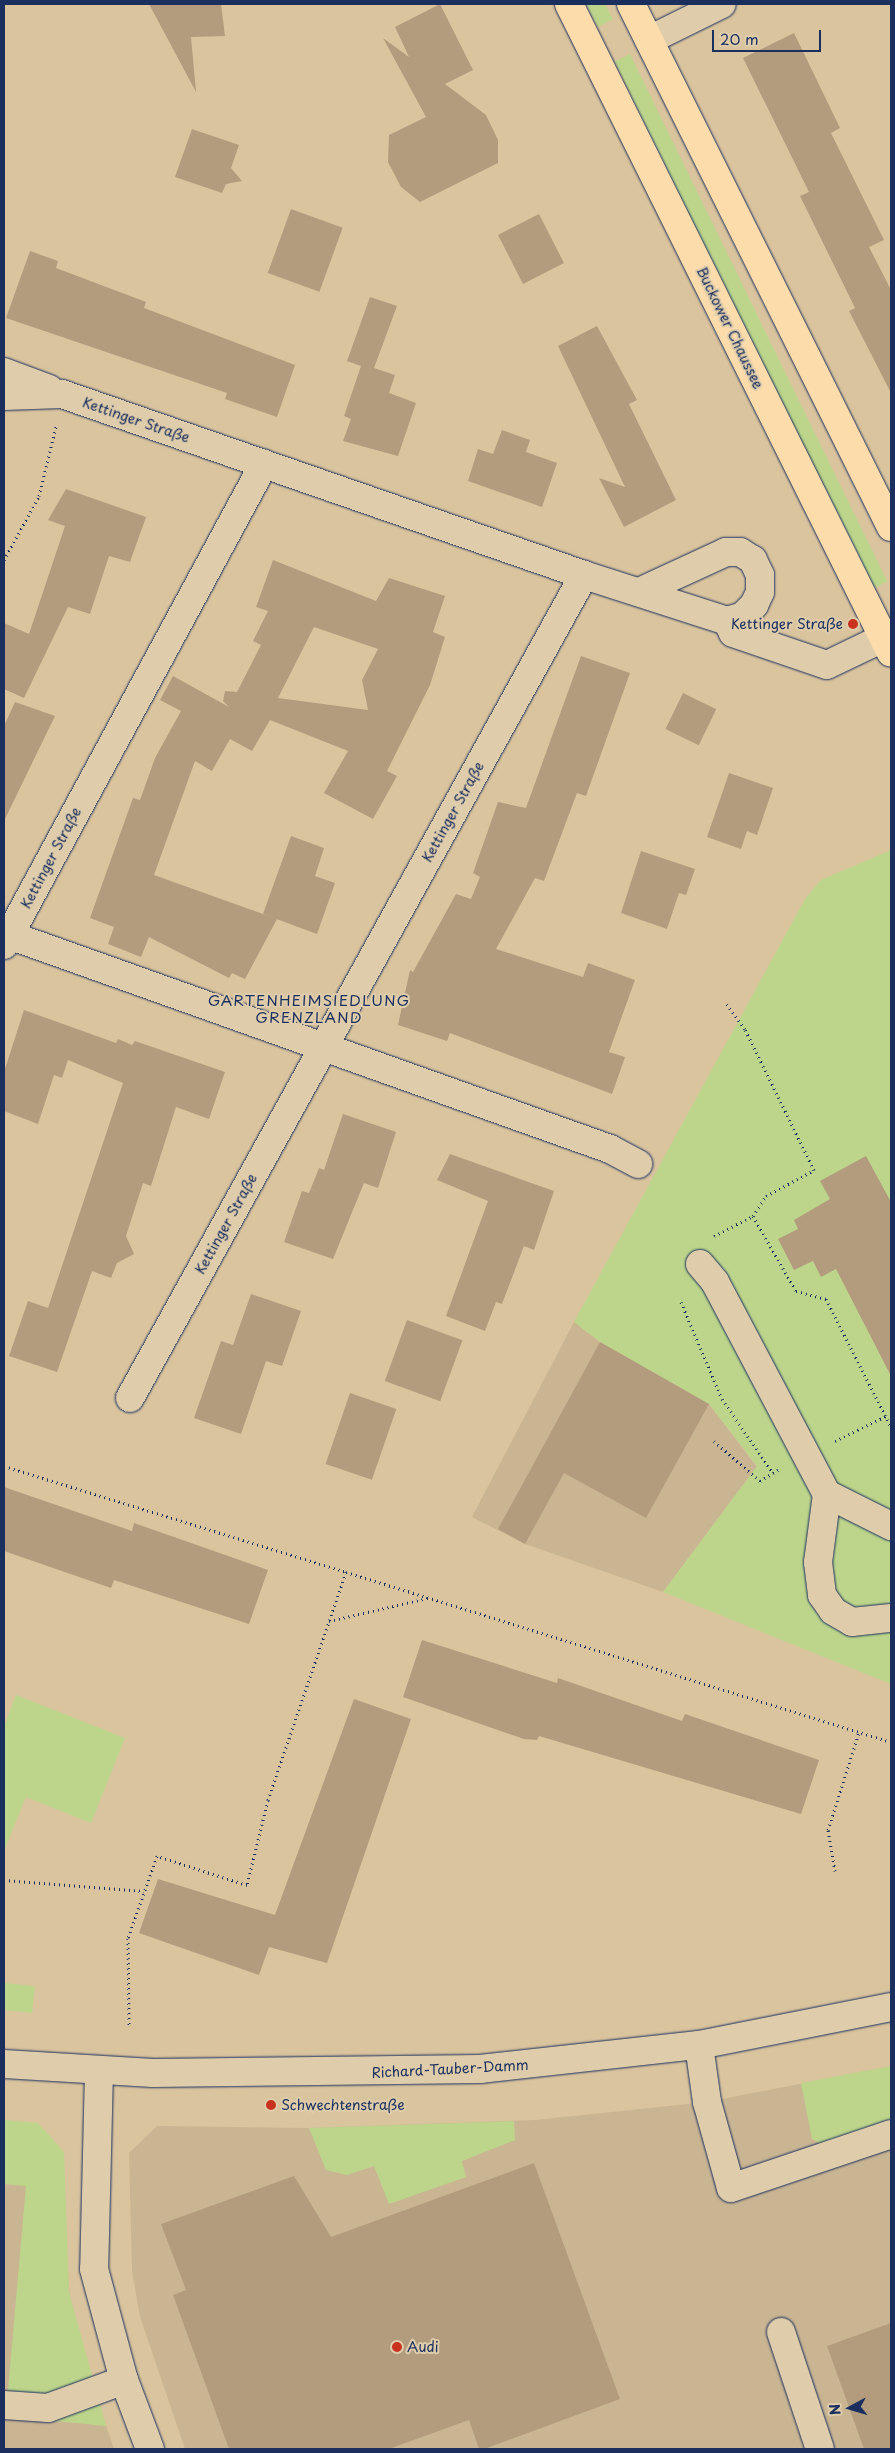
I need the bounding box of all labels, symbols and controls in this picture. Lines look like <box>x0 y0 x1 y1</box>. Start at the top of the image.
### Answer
scale bar <box>715 20 824 52</box>
text: 20 m <box>720 27 759 50</box>
street label: Buckower Chaussee <box>693 265 767 391</box>
street label: Kettinger Straße <box>80 394 192 446</box>
place label: Kettinger Straße <box>730 616 843 632</box>
marker: Kettinger Straße <box>847 618 859 630</box>
street label: Kettinger Straße <box>418 759 488 865</box>
street label: Kettinger Straße <box>17 804 85 912</box>
district label: GARTENHEIMSIEDLUNG GRENZLAND <box>208 990 410 1025</box>
street label: Kettinger Straße <box>191 1171 261 1277</box>
street label: Richard-Tauber-Damm <box>371 2056 529 2082</box>
place label: Schwechtenstraße <box>281 2097 405 2113</box>
marker: Schwechtenstraße <box>265 2099 277 2111</box>
place label: Audi <box>407 2339 439 2355</box>
marker: Audi <box>391 2341 403 2353</box>
north arrow <box>825 2383 875 2433</box>
text: N <box>824 2403 846 2416</box>

